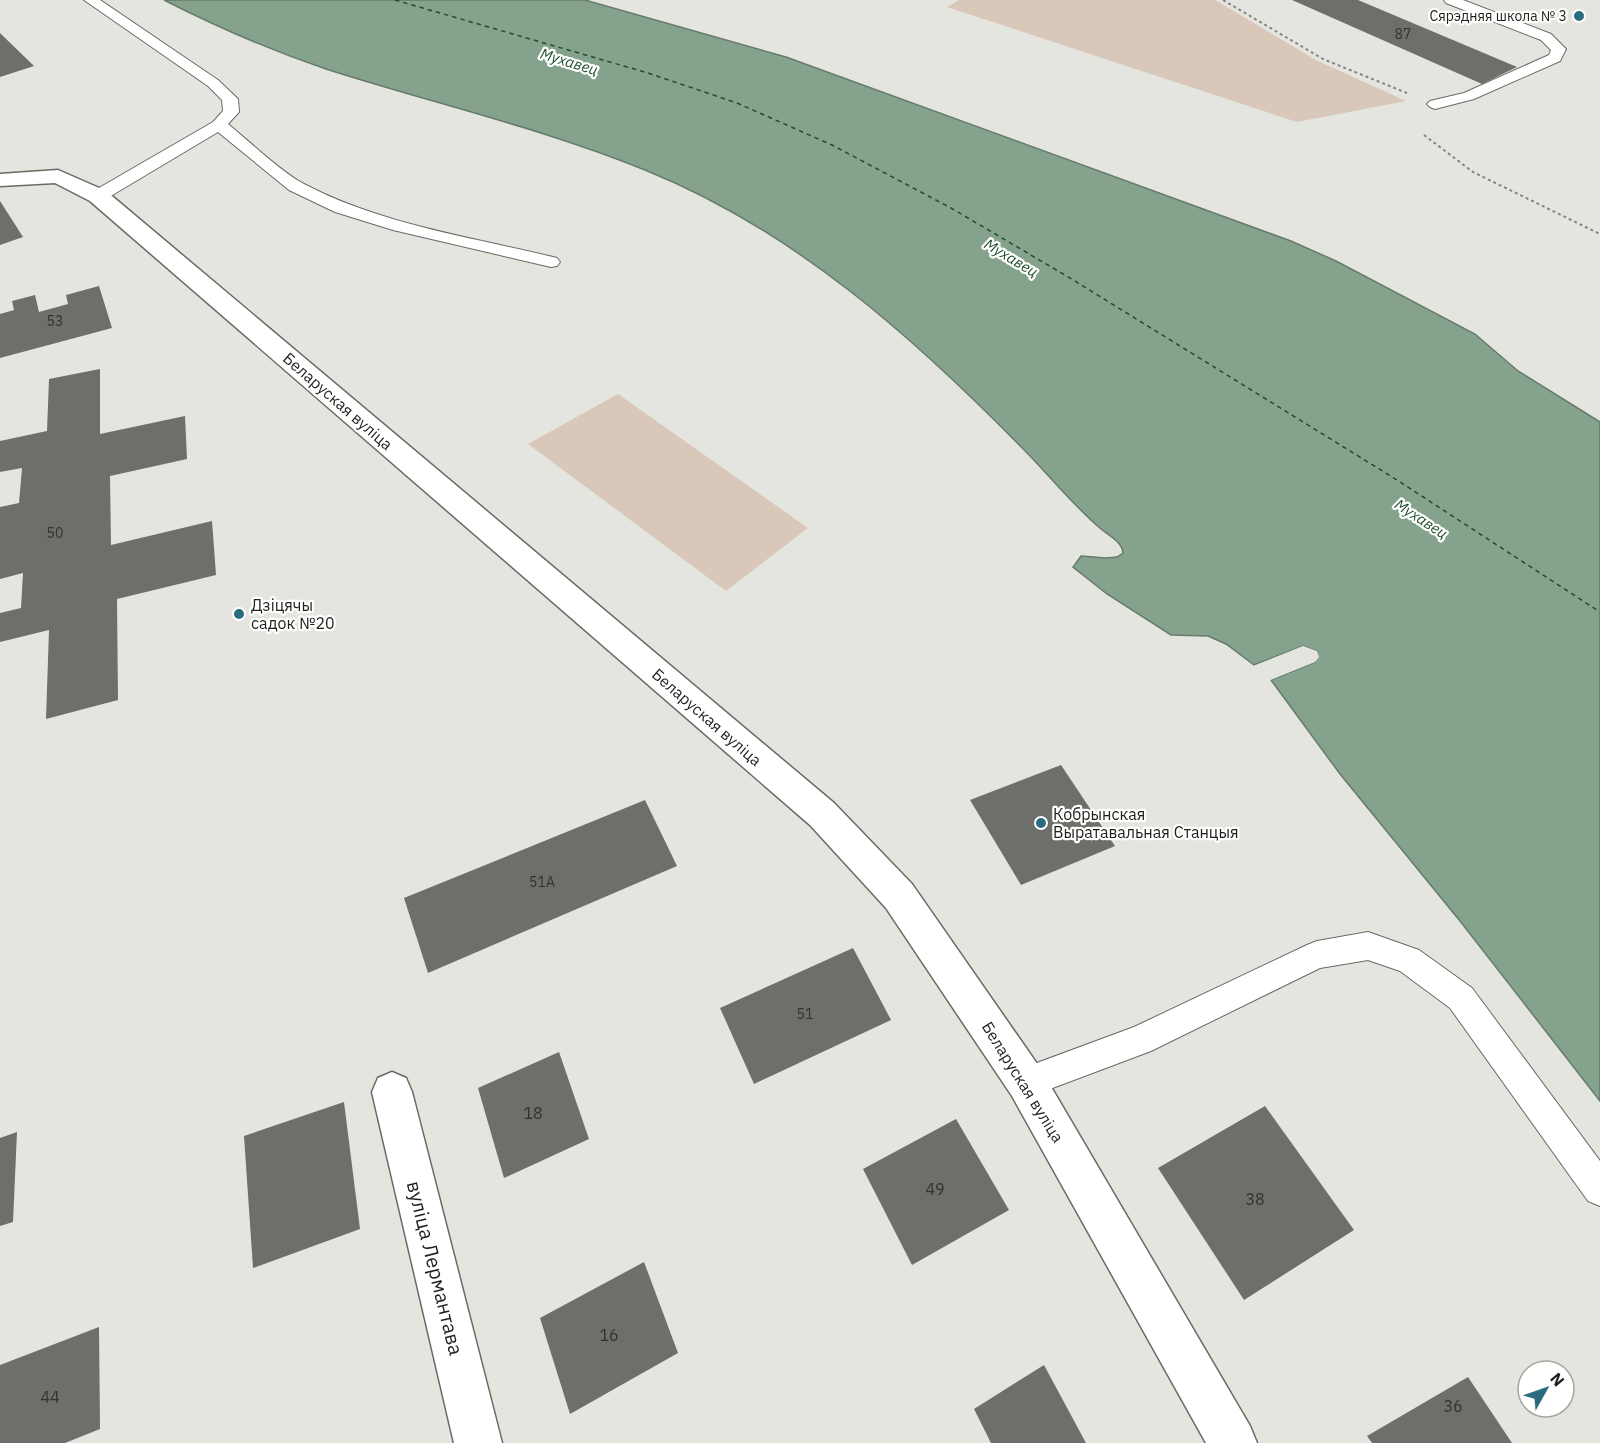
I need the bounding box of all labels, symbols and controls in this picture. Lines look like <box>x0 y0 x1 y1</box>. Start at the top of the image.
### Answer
place label: Сярэдняя школа № 3 <box>1429 7 1567 25</box>
marker: Сярэдняя школа № 3 <box>1572 9 1586 23</box>
house number: 87 <box>1395 25 1411 43</box>
water label: Мухавец <box>538 44 600 79</box>
water label: Мухавец <box>981 234 1042 281</box>
house number: 53 <box>47 312 63 330</box>
street label: Беларуская вуліца <box>279 348 397 454</box>
water label: Мухавец <box>1391 494 1451 543</box>
house number: 50 <box>47 524 63 542</box>
place label: Дзіцячы садок №20 <box>251 595 335 633</box>
marker: Дзіцячы садок №20 <box>232 607 246 621</box>
street label: Беларуская вуліца <box>648 664 766 770</box>
place label: Кобрынская Выратавальная Станцыя <box>1053 804 1239 842</box>
marker: Кобрынская Выратавальная Станцыя <box>1034 816 1048 830</box>
house number: 51А <box>529 873 555 891</box>
house number: 51 <box>797 1005 813 1023</box>
street label: Беларуская вуліца <box>978 1018 1068 1147</box>
house number: 18 <box>523 1103 543 1123</box>
street label: вуліца Лермантава <box>401 1178 470 1358</box>
house number: 49 <box>925 1179 945 1199</box>
house number: 38 <box>1245 1189 1265 1209</box>
house number: 16 <box>599 1325 619 1345</box>
north arrow <box>1516 1359 1576 1419</box>
text: N <box>1546 1368 1569 1390</box>
house number: 44 <box>40 1387 60 1407</box>
house number: 36 <box>1443 1396 1463 1416</box>

